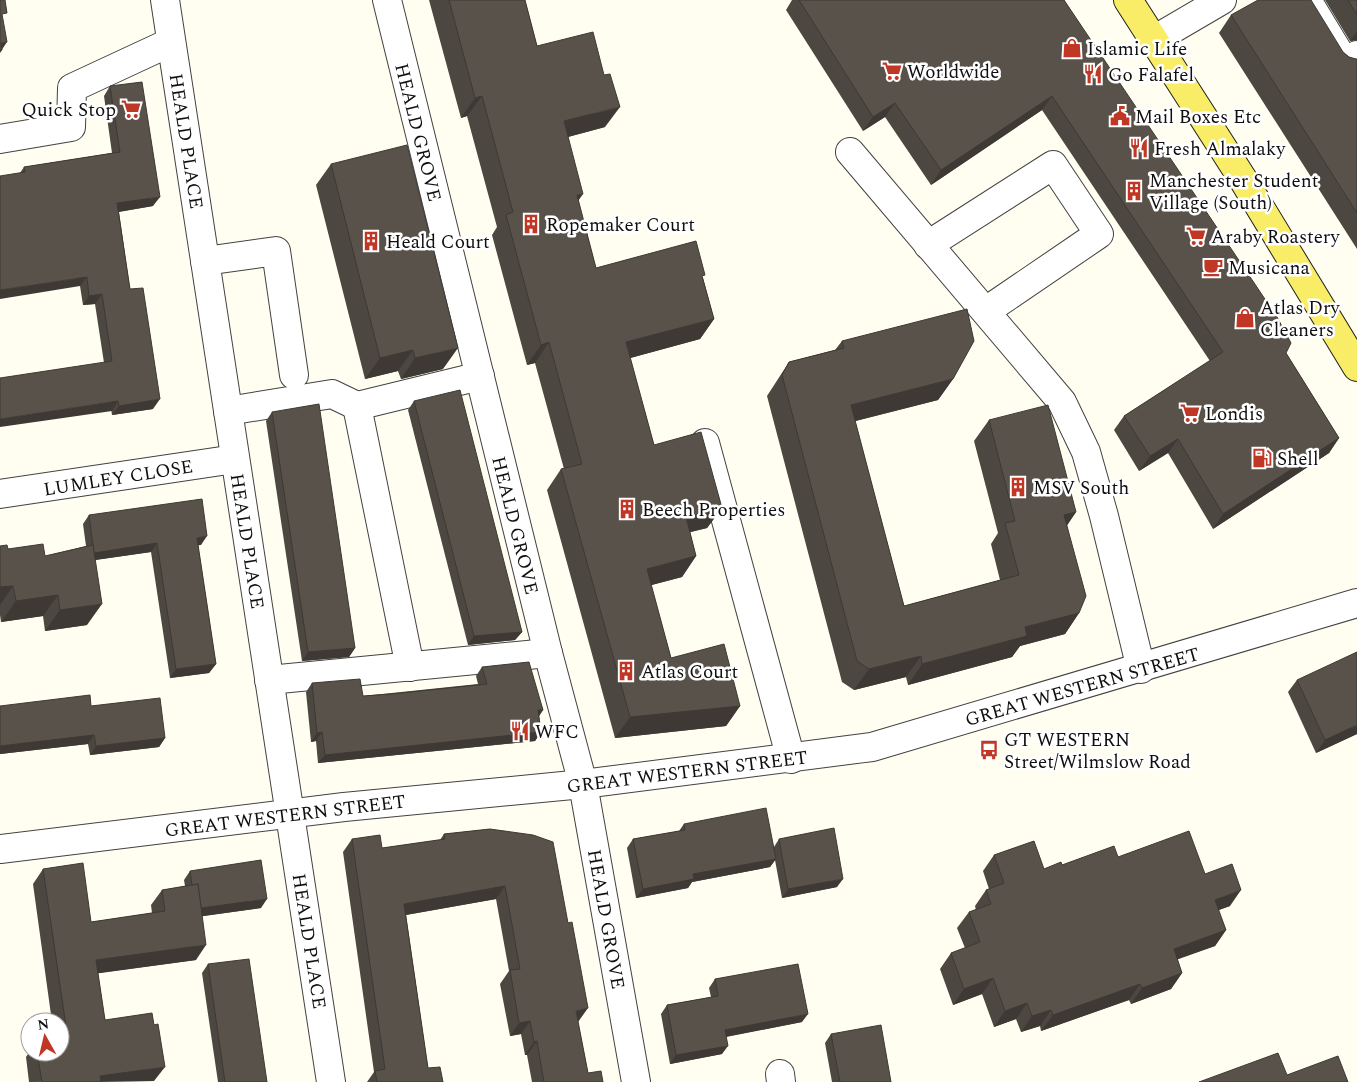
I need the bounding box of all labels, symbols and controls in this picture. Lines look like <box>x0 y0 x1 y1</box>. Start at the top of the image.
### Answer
place label: Islamic Life <box>1087 35 1187 64</box>
shop icon: Islamic Life <box>1061 37 1083 59</box>
place label: Worldwide <box>907 58 999 87</box>
street label: HEALD GROVE <box>386 60 449 205</box>
supermarket icon: Worldwide <box>881 60 903 82</box>
place label: Go Falafel <box>1108 61 1194 90</box>
restaurant icon: Go Falafel <box>1082 63 1104 85</box>
street label: HEALD PLACE <box>160 71 211 211</box>
place label: Quick Stop <box>22 96 116 125</box>
supermarket icon: Quick Stop <box>120 98 142 120</box>
place label: Mail Boxes Etc <box>1135 103 1261 132</box>
public building icon: Mail Boxes Etc <box>1109 105 1131 127</box>
place label: Fresh Almalaky <box>1154 135 1286 164</box>
restaurant icon: Fresh Almalaky <box>1128 137 1150 159</box>
place label: Manchester Student Village (South) <box>1149 167 1319 218</box>
building icon: Manchester Student Village (South) <box>1123 180 1145 202</box>
place label: Ropemaker Court <box>546 211 695 240</box>
building icon: Ropemaker Court <box>520 213 542 235</box>
place label: Araby Roastery <box>1211 223 1340 252</box>
supermarket icon: Araby Roastery <box>1185 225 1207 247</box>
place label: Heald Court <box>386 228 490 257</box>
building icon: Heald Court <box>360 230 382 252</box>
place label: Musicana <box>1228 254 1310 283</box>
cafe icon: Musicana <box>1202 256 1224 278</box>
place label: Atlas Dry Cleaners <box>1260 294 1341 345</box>
shop icon: Atlas Dry Cleaners <box>1234 307 1256 329</box>
place label: Londis <box>1205 400 1263 429</box>
supermarket icon: Londis <box>1179 402 1201 424</box>
place label: Shell <box>1277 445 1319 474</box>
fuel station icon: Shell <box>1251 447 1273 469</box>
street label: LUMLEY CLOSE <box>41 452 195 505</box>
street label: HEALD GROVE <box>483 453 546 598</box>
street label: HEALD PLACE <box>221 471 272 611</box>
place label: MSV South <box>1033 474 1129 503</box>
building icon: MSV South <box>1007 476 1029 498</box>
place label: Beech Properties <box>642 496 785 525</box>
building icon: Beech Properties <box>616 498 638 520</box>
street label: GREAT WESTERN STREET <box>962 640 1203 735</box>
place label: Atlas Court <box>641 658 738 687</box>
building icon: Atlas Court <box>615 660 637 682</box>
place label: WFC <box>535 718 579 747</box>
restaurant icon: WFC <box>509 720 531 742</box>
place label: GT WESTERN Street/Wilmslow Road <box>1004 726 1191 777</box>
bus stop icon: GT WESTERN Street/Wilmslow Road <box>978 739 1000 761</box>
street label: GREAT WESTERN STREET <box>565 743 809 802</box>
street label: GREAT WESTERN STREET <box>163 787 407 846</box>
street label: HEALD GROVE <box>579 847 632 992</box>
street label: HEALD PLACE <box>283 871 334 1011</box>
north arrow <box>20 1012 70 1062</box>
text: N <box>36 1013 50 1036</box>

